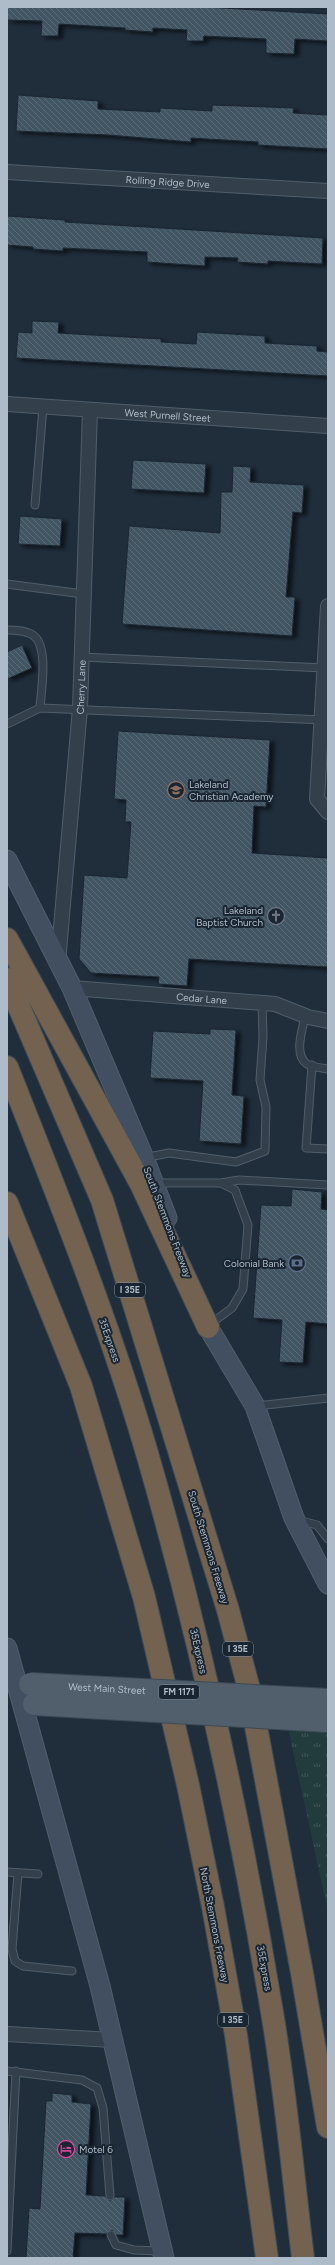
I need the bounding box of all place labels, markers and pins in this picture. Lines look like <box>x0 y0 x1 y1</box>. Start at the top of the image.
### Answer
place label: Lakeland Christian Academy <box>189 778 274 803</box>
school or university icon: Lakeland Christian Academy <box>166 780 186 800</box>
place label: Lakeland Baptist Church <box>196 904 263 929</box>
church icon: Lakeland Baptist Church <box>266 906 286 926</box>
bank icon: Colonial Bank <box>287 1253 307 1273</box>
place label: Colonial Bank <box>224 1257 284 1270</box>
hotel icon: Motel 6 <box>56 2139 76 2159</box>
place label: Motel 6 <box>79 2143 113 2156</box>

